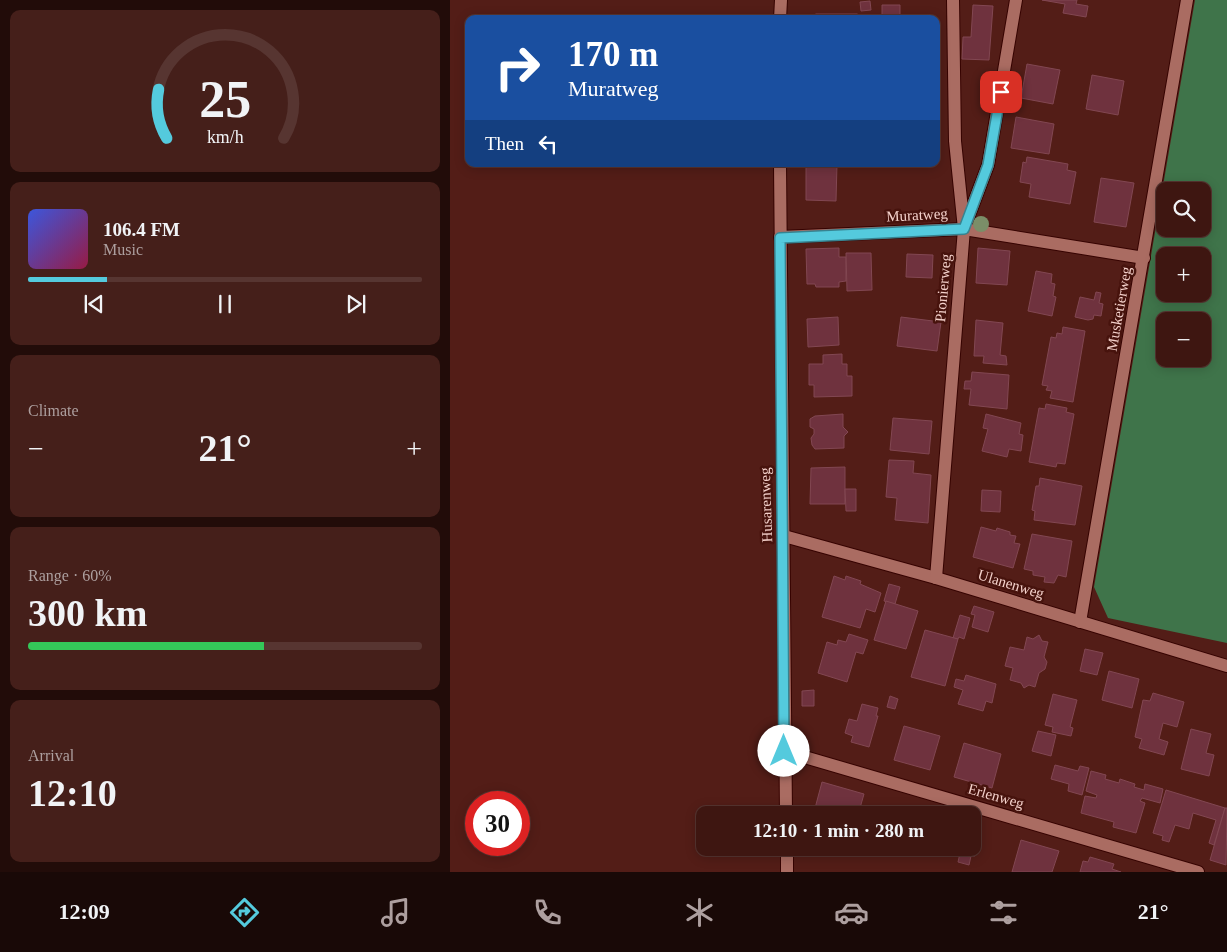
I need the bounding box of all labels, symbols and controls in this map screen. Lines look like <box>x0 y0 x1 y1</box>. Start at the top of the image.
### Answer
icon: right <box>485 35 550 100</box>
text: 170 m <box>568 35 658 74</box>
text: 25 <box>199 71 251 128</box>
pin <box>980 71 1022 113</box>
text: Muratweg <box>568 76 658 101</box>
icon: arrive <box>987 78 1015 106</box>
text: km/h <box>207 127 243 147</box>
icon: left <box>534 130 562 158</box>
text: Then <box>485 133 524 154</box>
map controls <box>1156 182 1211 367</box>
button: search <box>1156 182 1211 237</box>
street label: Muratweg <box>886 205 949 225</box>
text: 106.4 FM <box>103 219 180 240</box>
text: Music <box>103 241 143 258</box>
button: + <box>1156 247 1211 302</box>
street label: Pionierweg <box>932 253 954 323</box>
street label: Musketierweg <box>1104 265 1134 353</box>
icon: previous <box>80 290 108 318</box>
icon: pause <box>211 290 239 318</box>
icon: next <box>342 290 370 318</box>
button: − <box>1156 312 1211 367</box>
text: Climate <box>28 402 79 419</box>
text: 21° <box>198 427 252 469</box>
text: − <box>28 433 44 464</box>
text: + <box>406 433 422 464</box>
street label: Husarenweg <box>757 467 775 543</box>
street label: Ulanenweg <box>976 566 1046 602</box>
text: Range · 60% <box>28 567 112 584</box>
text: 300 km <box>28 592 147 634</box>
position arrow <box>757 724 809 776</box>
text: Arrival <box>28 747 74 764</box>
text: 12:10 <box>28 772 117 814</box>
street label: Erlenweg <box>966 780 1026 812</box>
speed limit sign: 30 <box>465 791 530 856</box>
text: 12:10 · 1 min · 280 m <box>753 820 924 841</box>
icon: directions <box>227 895 262 930</box>
icon: music <box>378 895 413 930</box>
icon: phone <box>530 895 565 930</box>
icon: climate <box>682 895 717 930</box>
icon: car <box>834 895 869 930</box>
icon: filters <box>986 895 1021 930</box>
text: 12:09 <box>58 899 110 924</box>
text: 21° <box>1138 899 1168 924</box>

